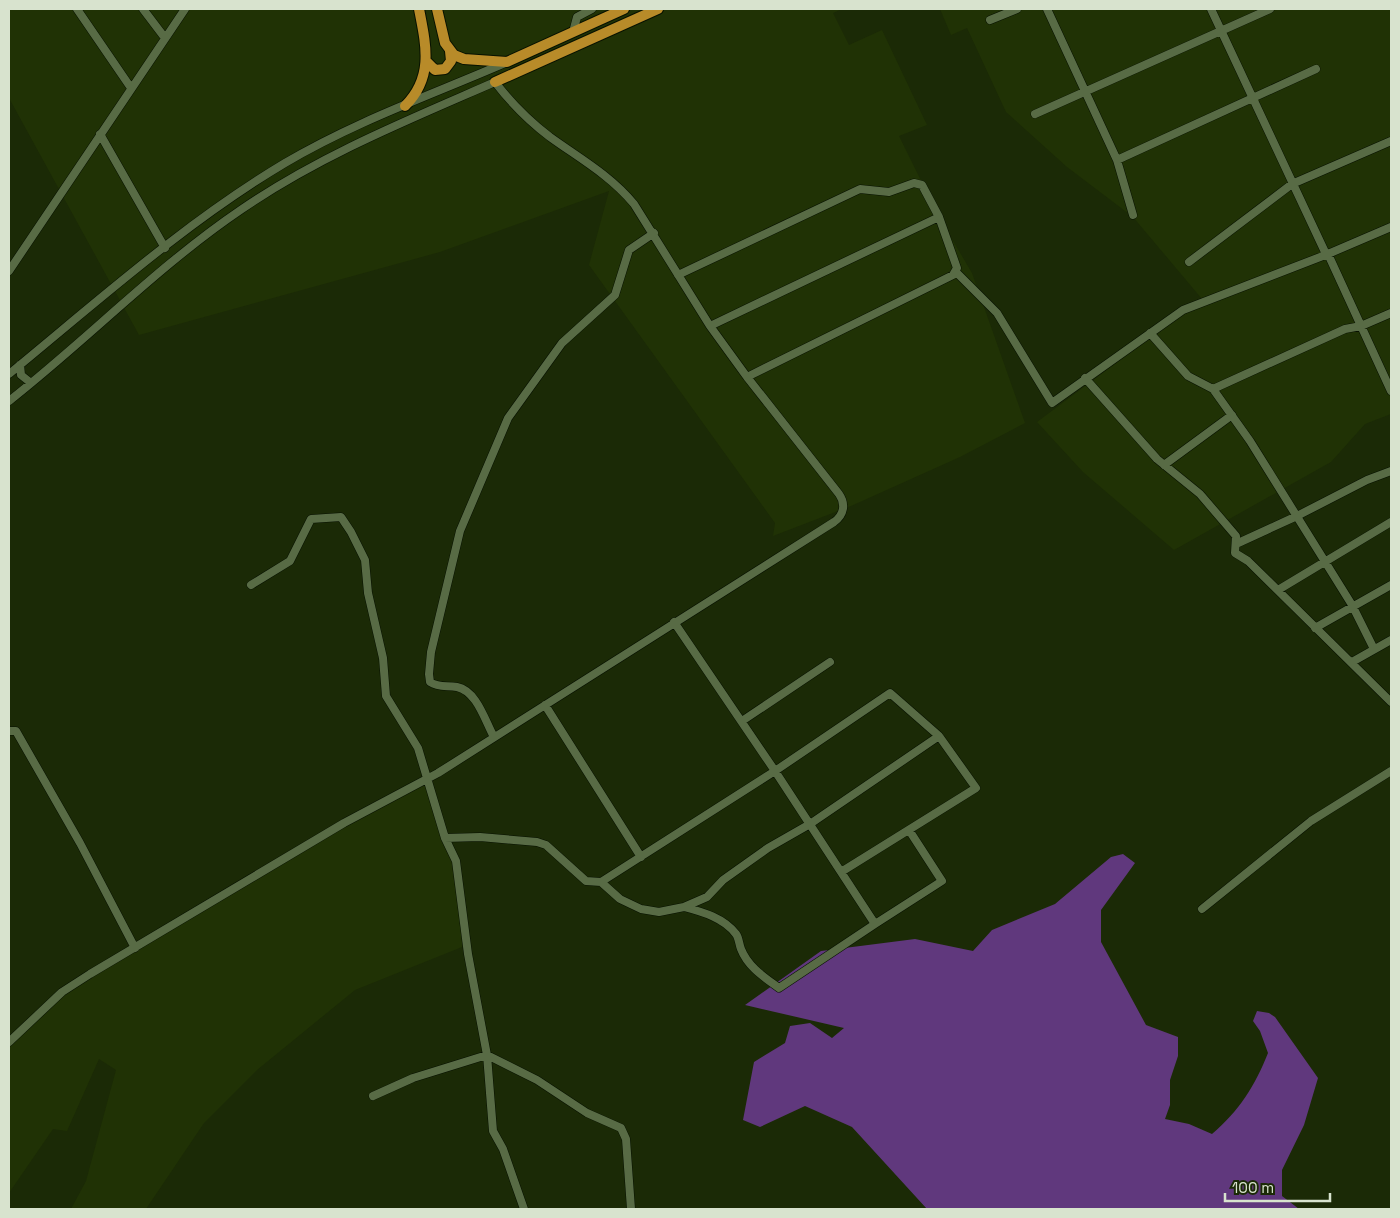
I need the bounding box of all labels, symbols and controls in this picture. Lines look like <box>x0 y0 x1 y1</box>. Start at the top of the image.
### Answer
scale bar <box>1225 1170 1330 1202</box>
text: 100 m <box>1232 1178 1274 1197</box>

